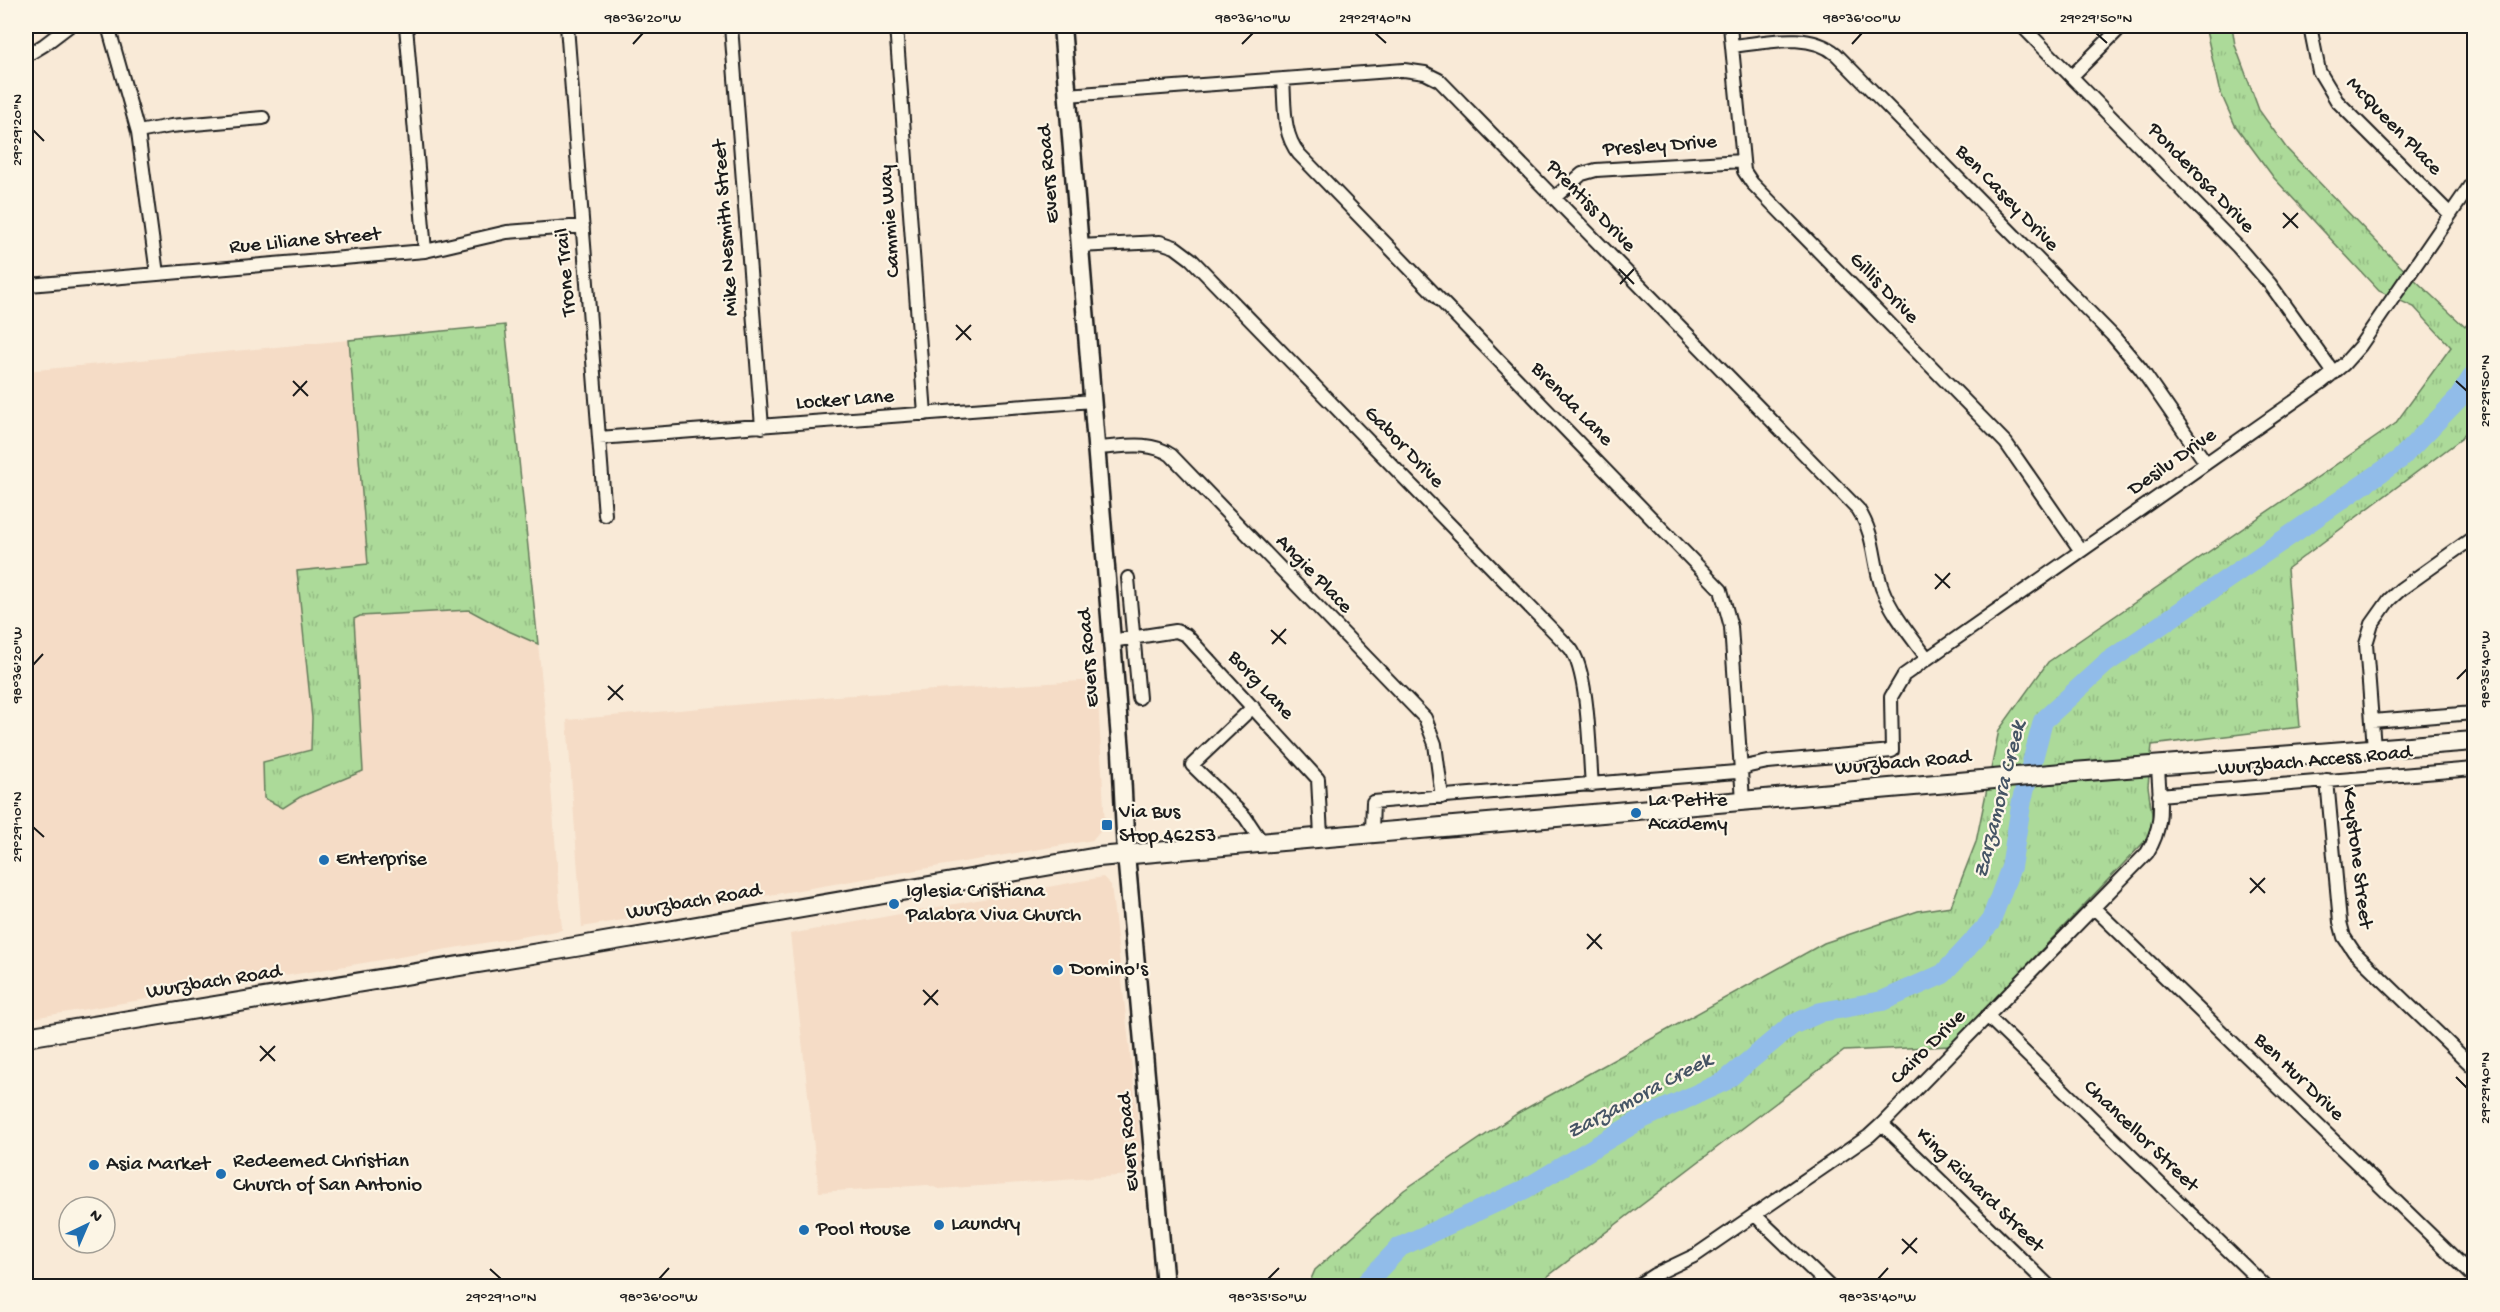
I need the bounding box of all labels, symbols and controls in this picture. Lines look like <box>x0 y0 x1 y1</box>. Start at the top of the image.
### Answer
text: 98°36'20"W <box>604 10 682 28</box>
text: 98°36'10"W <box>1214 10 1291 28</box>
text: 29°29'40"N <box>1339 10 1411 28</box>
text: 98°36'00"W <box>1822 10 1901 28</box>
text: 29°29'50"N <box>2060 10 2133 28</box>
street label: McQueen Place <box>2339 72 2447 183</box>
text: 29°29'20"N <box>9 94 27 166</box>
street label: Ponderosa Drive <box>2140 118 2260 240</box>
street label: Evers Road <box>1033 122 1067 224</box>
street label: Presley Drive <box>1601 130 1719 164</box>
street label: Mike Nesmith Street <box>708 136 746 317</box>
street label: Ben Casey Drive <box>1948 140 2064 259</box>
street label: Prentiss Drive <box>1539 155 1641 259</box>
street label: Cammie Way <box>875 164 907 278</box>
street label: Rue Liliane Street <box>228 223 384 261</box>
street label: Trone Trail <box>551 227 583 318</box>
street label: Gillis Drive <box>1843 248 1924 331</box>
text: 29°29'50"N <box>2477 354 2495 427</box>
street label: Brenda Lane <box>1524 357 1618 453</box>
street label: Locker Lane <box>795 385 896 417</box>
street label: Gabor Drive <box>1358 402 1449 495</box>
street label: Desilu Drive <box>2122 423 2223 504</box>
street label: Angie Place <box>1269 530 1358 621</box>
street label: Evers Road <box>1073 606 1107 708</box>
text: 98°36'20"W <box>9 626 27 704</box>
text: 98°35'40"W <box>2477 630 2495 708</box>
street label: Borg Lane <box>1221 645 1299 727</box>
water label: Zarzamora Creek <box>1969 717 2034 881</box>
street label: Wurzbach Access Road <box>2217 741 2415 783</box>
street label: Wurzbach Road <box>1834 745 1974 782</box>
street label: Keystone Street <box>2335 786 2377 932</box>
place label: La Petite Academy <box>1648 789 1728 838</box>
text: 29°29'10"N <box>9 791 27 862</box>
place label: Via Bus Stop 46253 <box>1118 801 1216 850</box>
marker: La Petite Academy <box>1629 806 1643 820</box>
marker: Via Bus Stop 46253 <box>1100 818 1114 832</box>
place label: Enterprise <box>336 848 428 873</box>
marker: Enterprise <box>317 853 331 867</box>
street label: Wurzbach Road <box>625 879 765 927</box>
place label: Iglesia Cristiana Palabra Viva Church <box>905 880 1081 929</box>
marker: Iglesia Cristiana Palabra Viva Church <box>887 897 901 911</box>
place label: Domino's <box>1068 958 1149 983</box>
street label: Wurzbach Road <box>145 960 285 1006</box>
marker: Domino's <box>1051 963 1065 977</box>
street label: Cairo Drive <box>1886 1004 1973 1091</box>
street label: Ben Hur Drive <box>2247 1028 2349 1128</box>
water label: Zarzamora Creek <box>1563 1047 1719 1146</box>
text: 29°29'40"N <box>2477 1052 2495 1124</box>
street label: Chancellor Street <box>2077 1076 2205 1200</box>
street label: Evers Road <box>1113 1090 1147 1192</box>
street label: King Richard Street <box>1909 1123 2050 1260</box>
place label: Redeemed Christian Church of San Antonio <box>233 1150 422 1199</box>
place label: Asia Market <box>106 1153 212 1178</box>
marker: Asia Market <box>87 1158 101 1172</box>
marker: Redeemed Christian Church of San Antonio <box>214 1167 228 1181</box>
north arrow <box>57 1195 117 1255</box>
text: N <box>85 1206 106 1228</box>
place label: Laundry <box>951 1213 1020 1238</box>
place label: Pool House <box>815 1218 911 1243</box>
marker: Laundry <box>932 1218 946 1232</box>
marker: Pool House <box>797 1223 811 1237</box>
text: 29°29'10"N <box>466 1289 537 1307</box>
text: 98°36'00"W <box>619 1289 698 1307</box>
text: 98°35'50"W <box>1228 1289 1307 1307</box>
text: 98°35'40"W <box>1839 1289 1917 1307</box>

